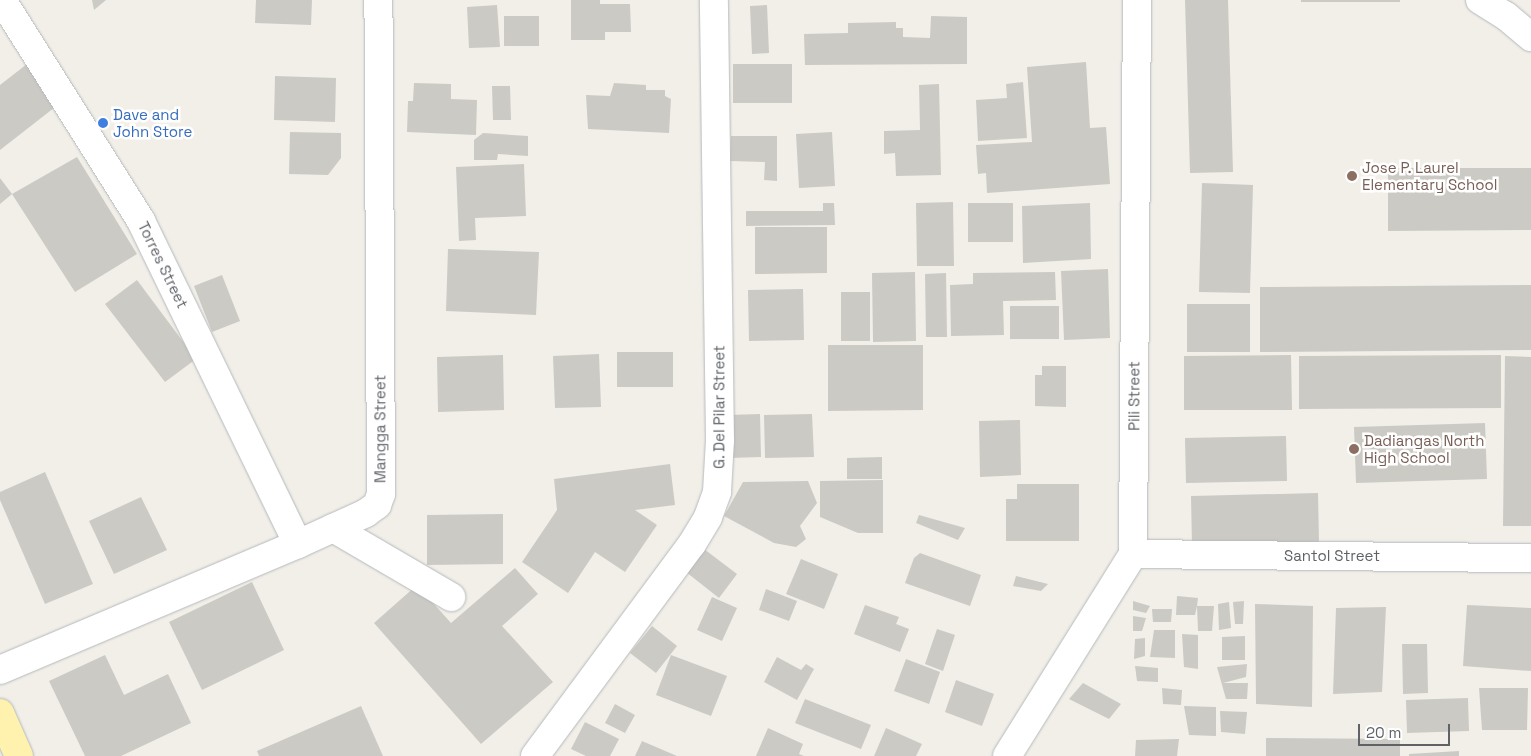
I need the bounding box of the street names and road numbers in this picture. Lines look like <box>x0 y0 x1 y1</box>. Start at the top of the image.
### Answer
street label: Torres Street <box>134 219 192 311</box>
street label: G. Del Pilar Street <box>710 345 728 469</box>
street label: Pili Street <box>1125 361 1143 431</box>
street label: Mangga Street <box>371 375 389 483</box>
street label: Santol Street <box>1284 547 1380 565</box>

